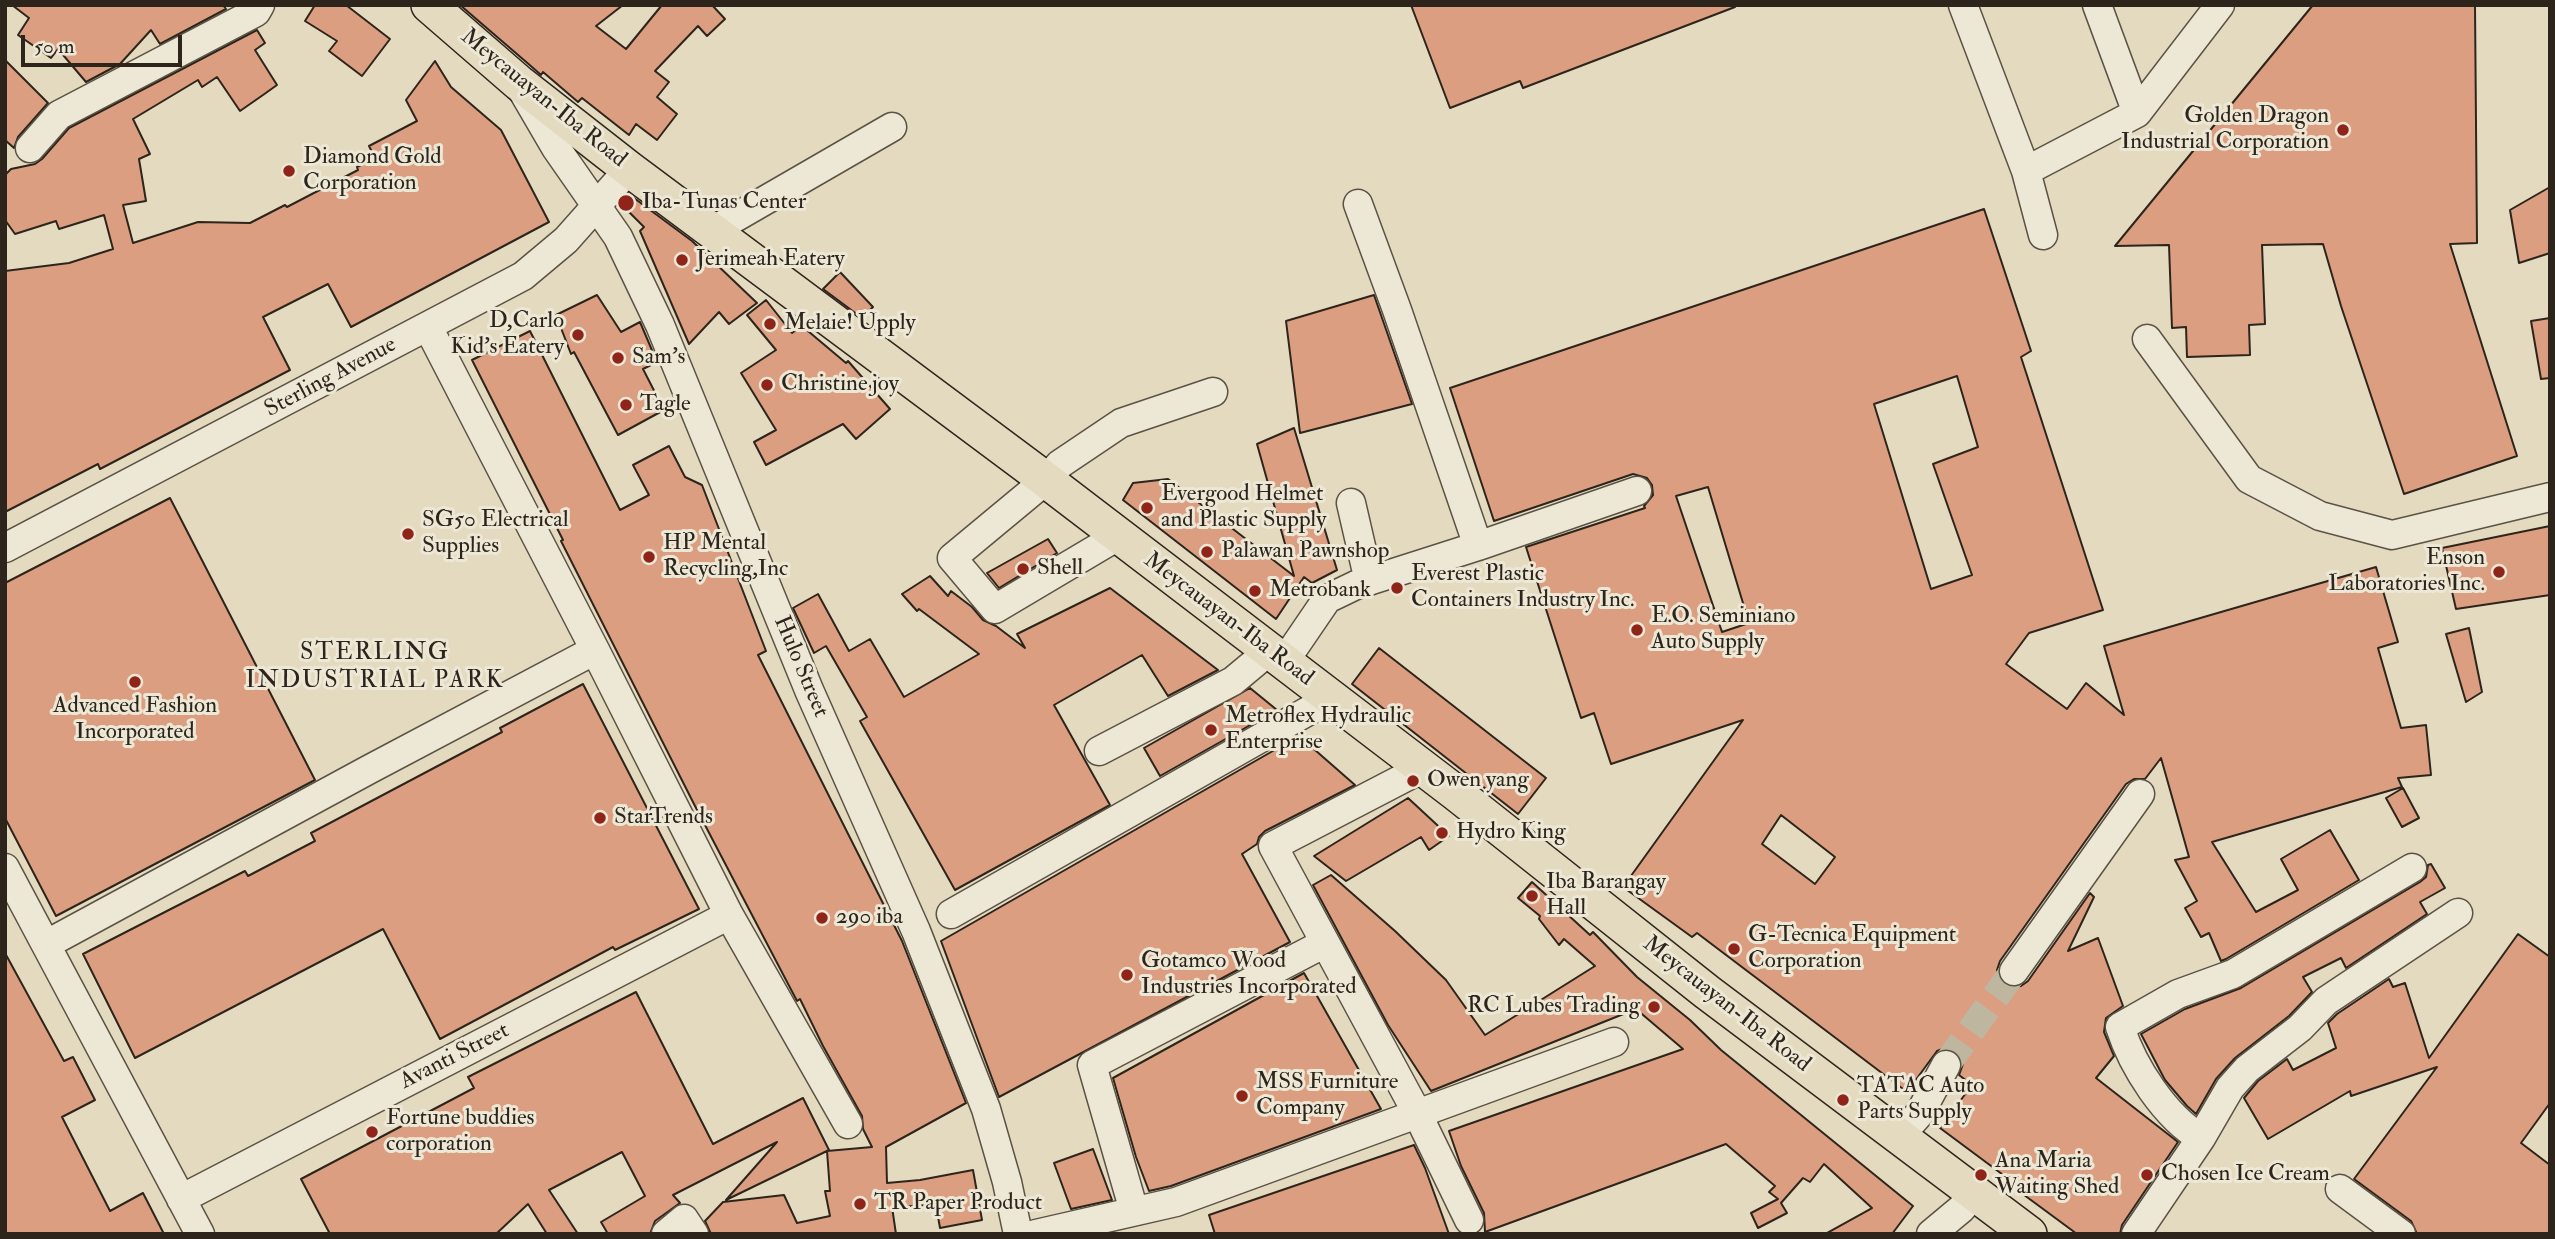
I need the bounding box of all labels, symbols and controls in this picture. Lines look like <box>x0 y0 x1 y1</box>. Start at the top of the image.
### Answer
scale bar <box>24 21 186 65</box>
street label: Meycauayan-Iba Road <box>455 24 631 174</box>
text: 50 m <box>34 33 75 60</box>
place label: Golden Dragon Industrial Corporation <box>2121 103 2329 157</box>
marker: Golden Dragon Industrial Corporation <box>2335 122 2351 138</box>
place label: Diamond Gold Corporation <box>303 144 441 198</box>
marker: Diamond Gold Corporation <box>281 163 297 179</box>
place label: Iba-Tunas Center <box>642 189 806 217</box>
marker: Iba-Tunas Center <box>616 193 636 213</box>
place label: Jerimeah Eatery <box>696 246 845 274</box>
marker: Jerimeah Eatery <box>674 252 690 268</box>
place label: D,Carlo Kid's Eatery <box>451 308 564 362</box>
place label: Melaie! Upply <box>784 310 916 338</box>
marker: Melaie! Upply <box>762 316 778 332</box>
marker: D,Carlo Kid's Eatery <box>570 327 586 343</box>
street label: Sterling Avenue <box>261 332 401 424</box>
place label: Sam's <box>632 344 685 372</box>
marker: Sam's <box>610 350 626 366</box>
place label: Christine joy <box>781 371 899 399</box>
marker: Christine joy <box>759 377 775 393</box>
place label: Tagle <box>640 391 691 419</box>
marker: Tagle <box>618 397 634 413</box>
place label: Evergood Helmet and Plastic Supply <box>1161 481 1326 535</box>
marker: Evergood Helmet and Plastic Supply <box>1139 500 1155 516</box>
place label: SG50 Electrical Supplies <box>422 507 569 561</box>
marker: SG50 Electrical Supplies <box>400 526 416 542</box>
place label: HP Mental Recycling,Inc <box>663 530 788 584</box>
place label: Palawan Pawnshop <box>1221 538 1389 566</box>
marker: Palawan Pawnshop <box>1199 544 1215 560</box>
place label: Enson Laboratories Inc. <box>2328 545 2485 599</box>
street label: Meycauayan-Iba Road <box>1138 547 1318 693</box>
marker: HP Mental Recycling,Inc <box>641 549 657 565</box>
place label: Shell <box>1037 555 1083 583</box>
marker: Shell <box>1015 561 1031 577</box>
place label: Everest Plastic Containers Industry Inc. <box>1411 561 1634 615</box>
marker: Enson Laboratories Inc. <box>2491 564 2507 580</box>
place label: Metrobank <box>1269 577 1371 605</box>
marker: Everest Plastic Containers Industry Inc. <box>1389 580 1405 596</box>
marker: Metrobank <box>1247 583 1263 599</box>
place label: E.O. Seminiano Auto Supply <box>1651 603 1795 657</box>
street label: Hulo Street <box>766 612 834 722</box>
marker: E.O. Seminiano Auto Supply <box>1629 622 1645 638</box>
district label: STERLING INDUSTRIAL PARK <box>247 640 503 696</box>
marker: Advanced Fashion Incorporated <box>127 674 143 690</box>
place label: Advanced Fashion Incorporated <box>53 693 217 747</box>
place label: Metroflex Hydraulic Enterprise <box>1225 703 1411 757</box>
marker: Metroflex Hydraulic Enterprise <box>1203 722 1219 738</box>
place label: Owen yang <box>1427 767 1529 795</box>
marker: Owen yang <box>1405 773 1421 789</box>
place label: StarTrends <box>614 804 713 832</box>
marker: StarTrends <box>592 810 608 826</box>
place label: Hydro King <box>1456 819 1566 847</box>
marker: Hydro King <box>1434 825 1450 841</box>
place label: Iba Barangay Hall <box>1546 869 1666 923</box>
marker: Iba Barangay Hall <box>1524 888 1540 904</box>
place label: 290 iba <box>836 904 903 932</box>
marker: 290 iba <box>814 910 830 926</box>
place label: G-Tecnica Equipment Corporation <box>1748 922 1956 976</box>
street label: Meycauayan-Iba Road <box>1637 931 1815 1079</box>
marker: G-Tecnica Equipment Corporation <box>1726 941 1742 957</box>
place label: Gotamco Wood Industries Incorporated <box>1141 948 1357 1002</box>
marker: Gotamco Wood Industries Incorporated <box>1119 967 1135 983</box>
place label: RC Lubes Trading <box>1467 993 1640 1021</box>
marker: RC Lubes Trading <box>1646 999 1662 1015</box>
street label: Avanti Street <box>396 1018 514 1096</box>
place label: MSS Furniture Company <box>1256 1069 1398 1123</box>
place label: TATAC Auto Parts Supply <box>1857 1073 1984 1127</box>
marker: MSS Furniture Company <box>1234 1088 1250 1104</box>
marker: TATAC Auto Parts Supply <box>1835 1092 1851 1108</box>
place label: Fortune buddies corporation <box>386 1105 534 1159</box>
marker: Fortune buddies corporation <box>364 1124 380 1140</box>
place label: Ana Maria Waiting Shed <box>1995 1148 2119 1202</box>
place label: Chosen Ice Cream <box>2161 1161 2330 1189</box>
marker: Ana Maria Waiting Shed <box>1973 1167 1989 1183</box>
marker: Chosen Ice Cream <box>2139 1167 2155 1183</box>
place label: TR Paper Product <box>874 1190 1042 1218</box>
marker: TR Paper Product <box>852 1196 868 1212</box>

